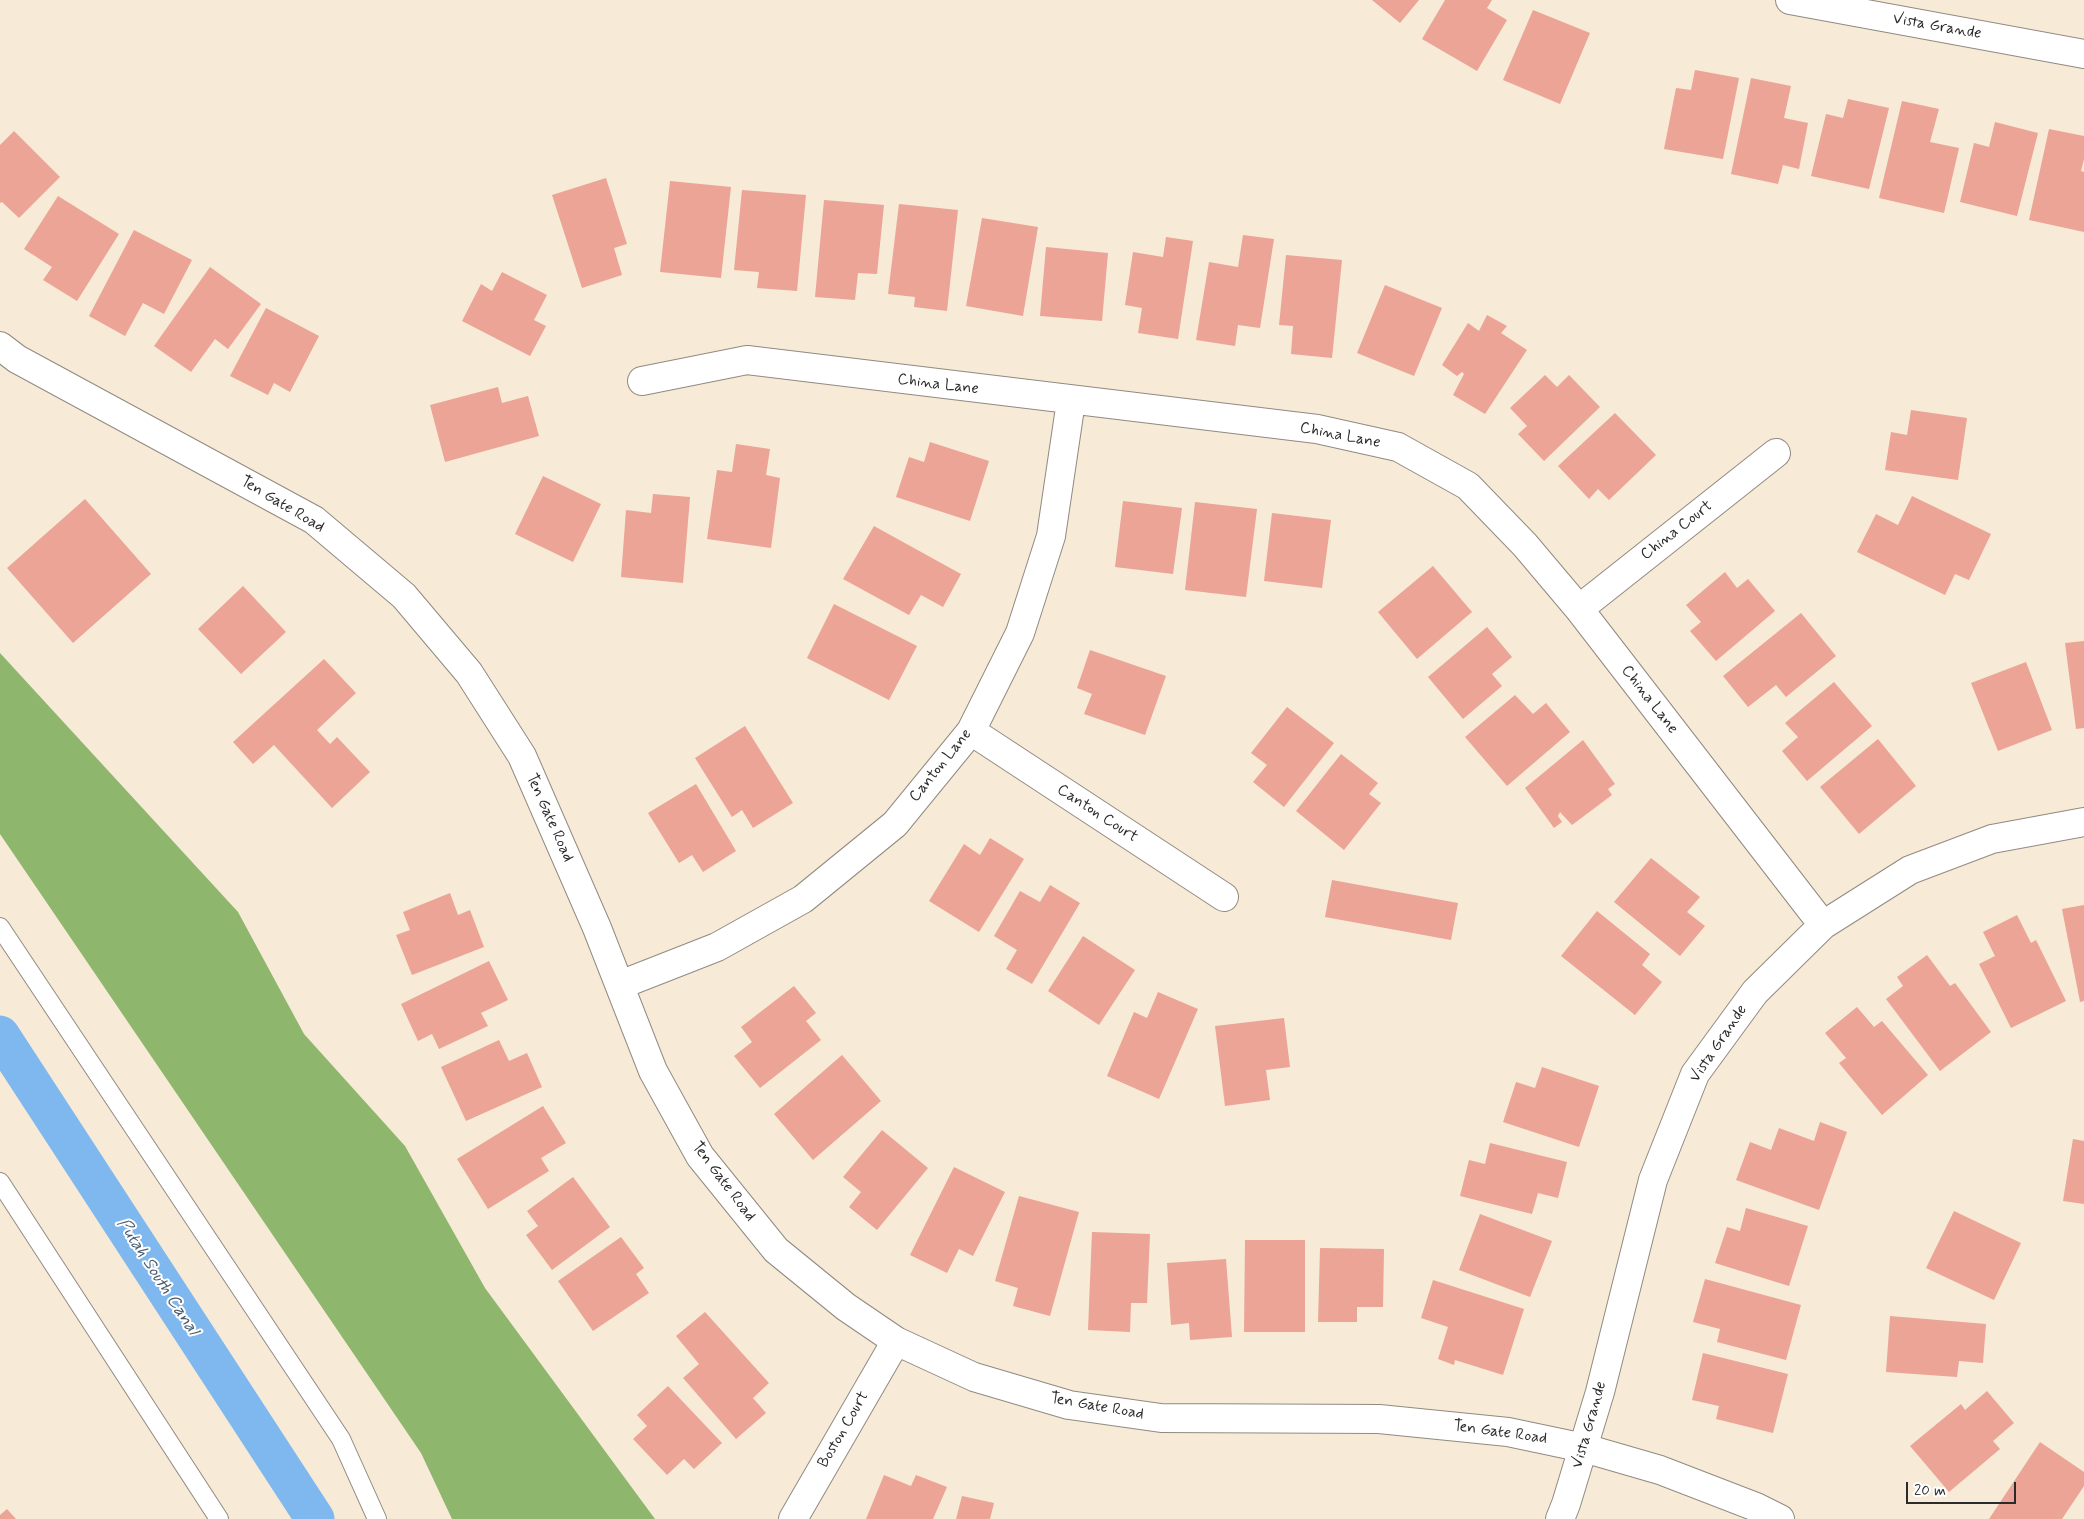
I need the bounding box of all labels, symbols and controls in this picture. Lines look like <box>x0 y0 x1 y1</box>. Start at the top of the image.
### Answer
street label: Vista Grande <box>1891 10 1983 44</box>
street label: China Lane <box>896 370 980 400</box>
street label: China Lane <box>1298 419 1382 453</box>
street label: Ten Gate Road <box>237 472 327 538</box>
street label: China Court <box>1637 497 1717 565</box>
street label: China Lane <box>1616 662 1682 738</box>
street label: Canton Lane <box>906 726 976 806</box>
street label: Ten Gate Road <box>521 771 577 865</box>
street label: Canton Court <box>1053 781 1141 847</box>
street label: Vista Grande <box>1686 1001 1752 1087</box>
street label: Ten Gate Road <box>687 1138 759 1226</box>
water label: Putah South Canal <box>111 1215 203 1339</box>
street label: Vista Grande <box>1568 1379 1612 1471</box>
street label: Boston Court <box>814 1388 874 1472</box>
street label: Ten Gate Road <box>1049 1389 1145 1425</box>
street label: Ten Gate Road <box>1452 1417 1548 1449</box>
scale bar <box>1909 1472 2019 1504</box>
text: 20 m <box>1914 1481 1946 1501</box>

